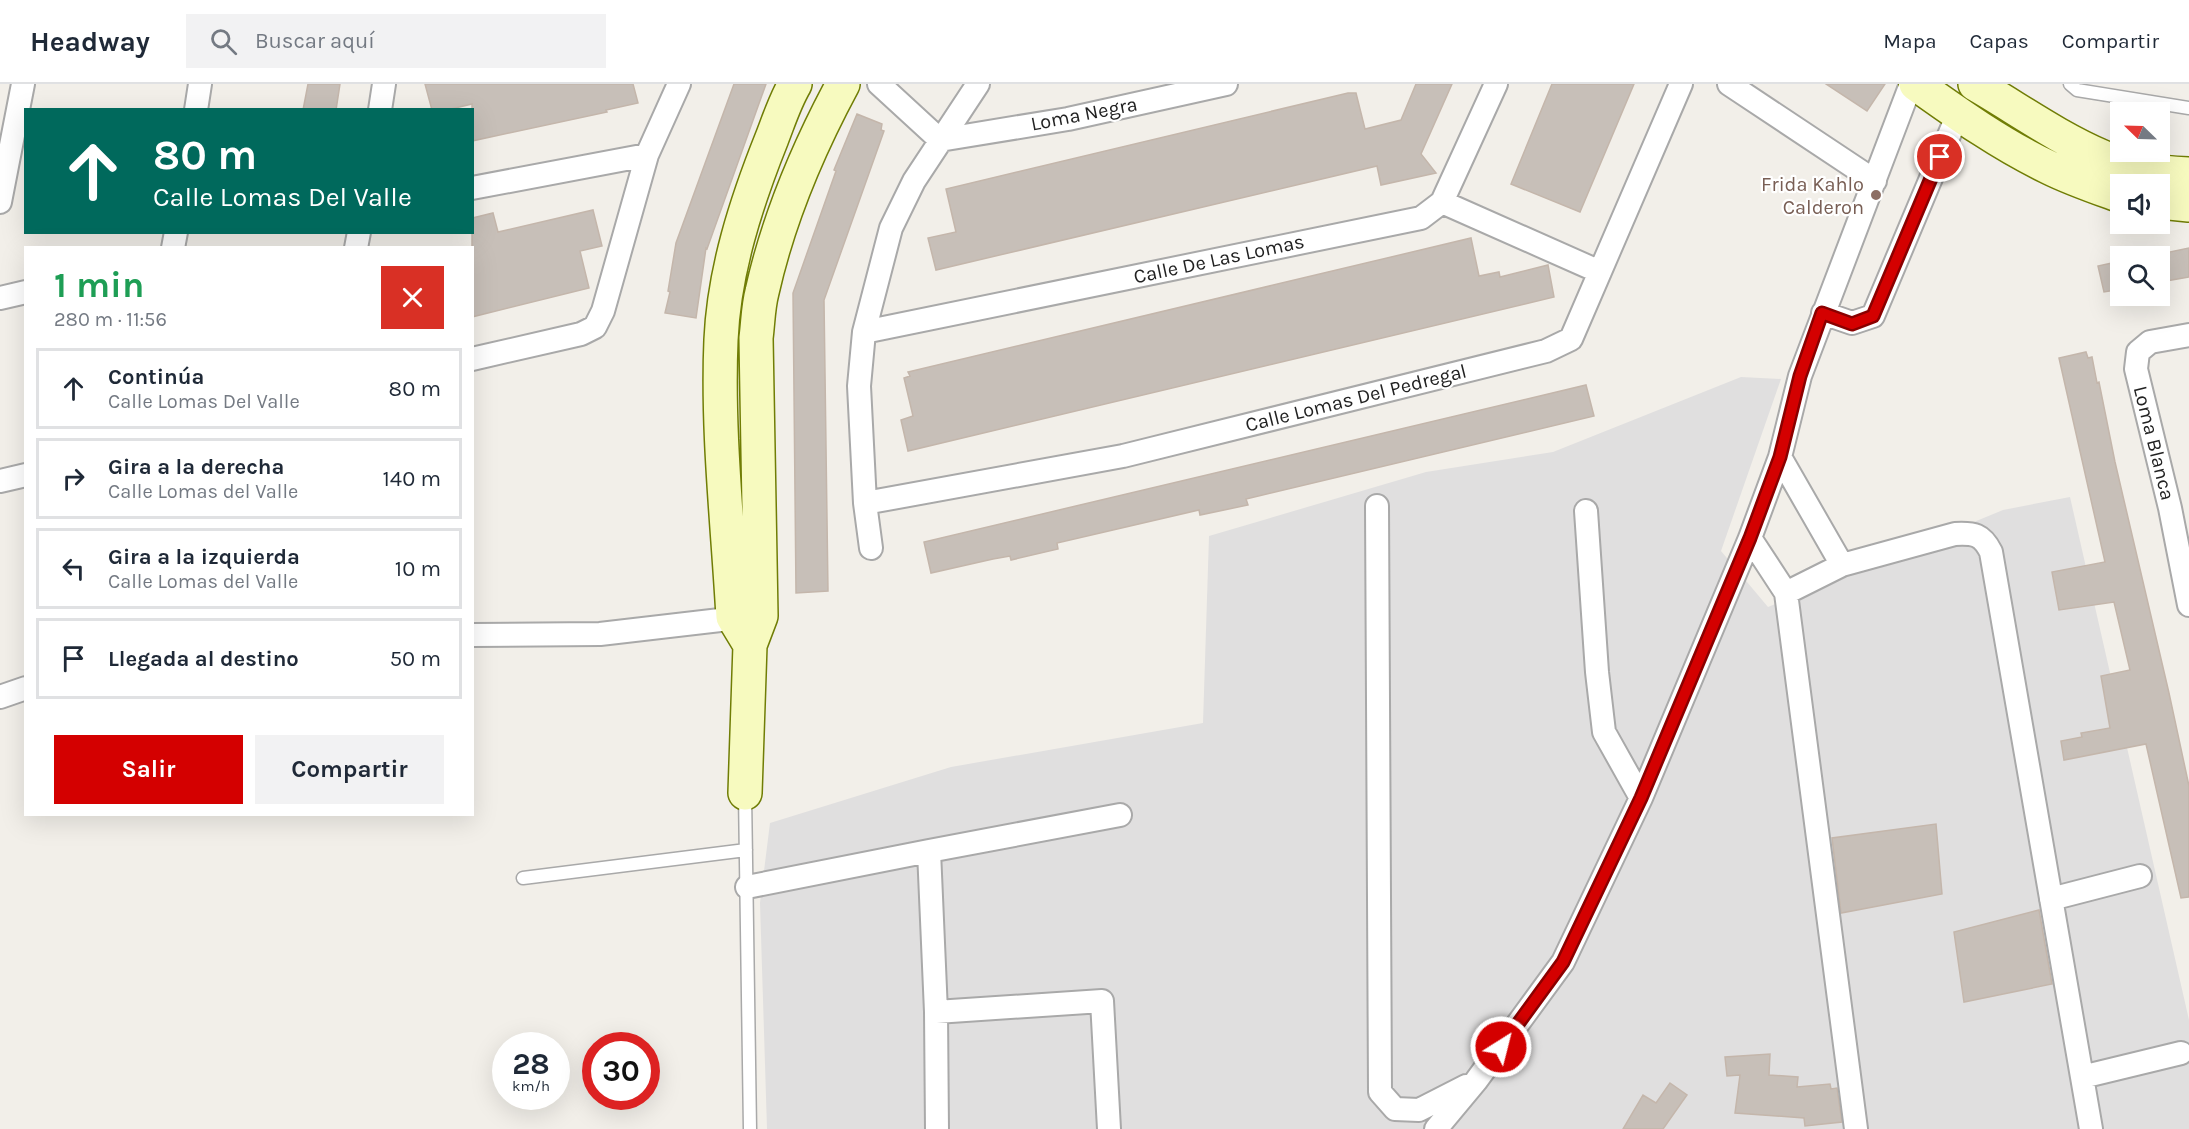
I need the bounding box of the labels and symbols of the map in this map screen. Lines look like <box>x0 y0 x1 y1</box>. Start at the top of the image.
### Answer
street label: Loma Negra <box>1029 92 1139 136</box>
north arrow <box>2110 102 2170 162</box>
pin <box>1914 131 1965 182</box>
place label: Frida Kahlo Calderon <box>1761 173 1864 219</box>
marker: Frida Kahlo Calderon <box>1869 188 1883 202</box>
street label: Calle De Las Lomas <box>1132 230 1306 288</box>
street label: Calle Lomas Del Pedregal <box>1243 359 1469 437</box>
street label: Loma Blanca <box>2129 383 2179 503</box>
position arrow <box>1469 1015 1533 1079</box>
speed limit sign: 30 <box>582 1032 660 1110</box>

